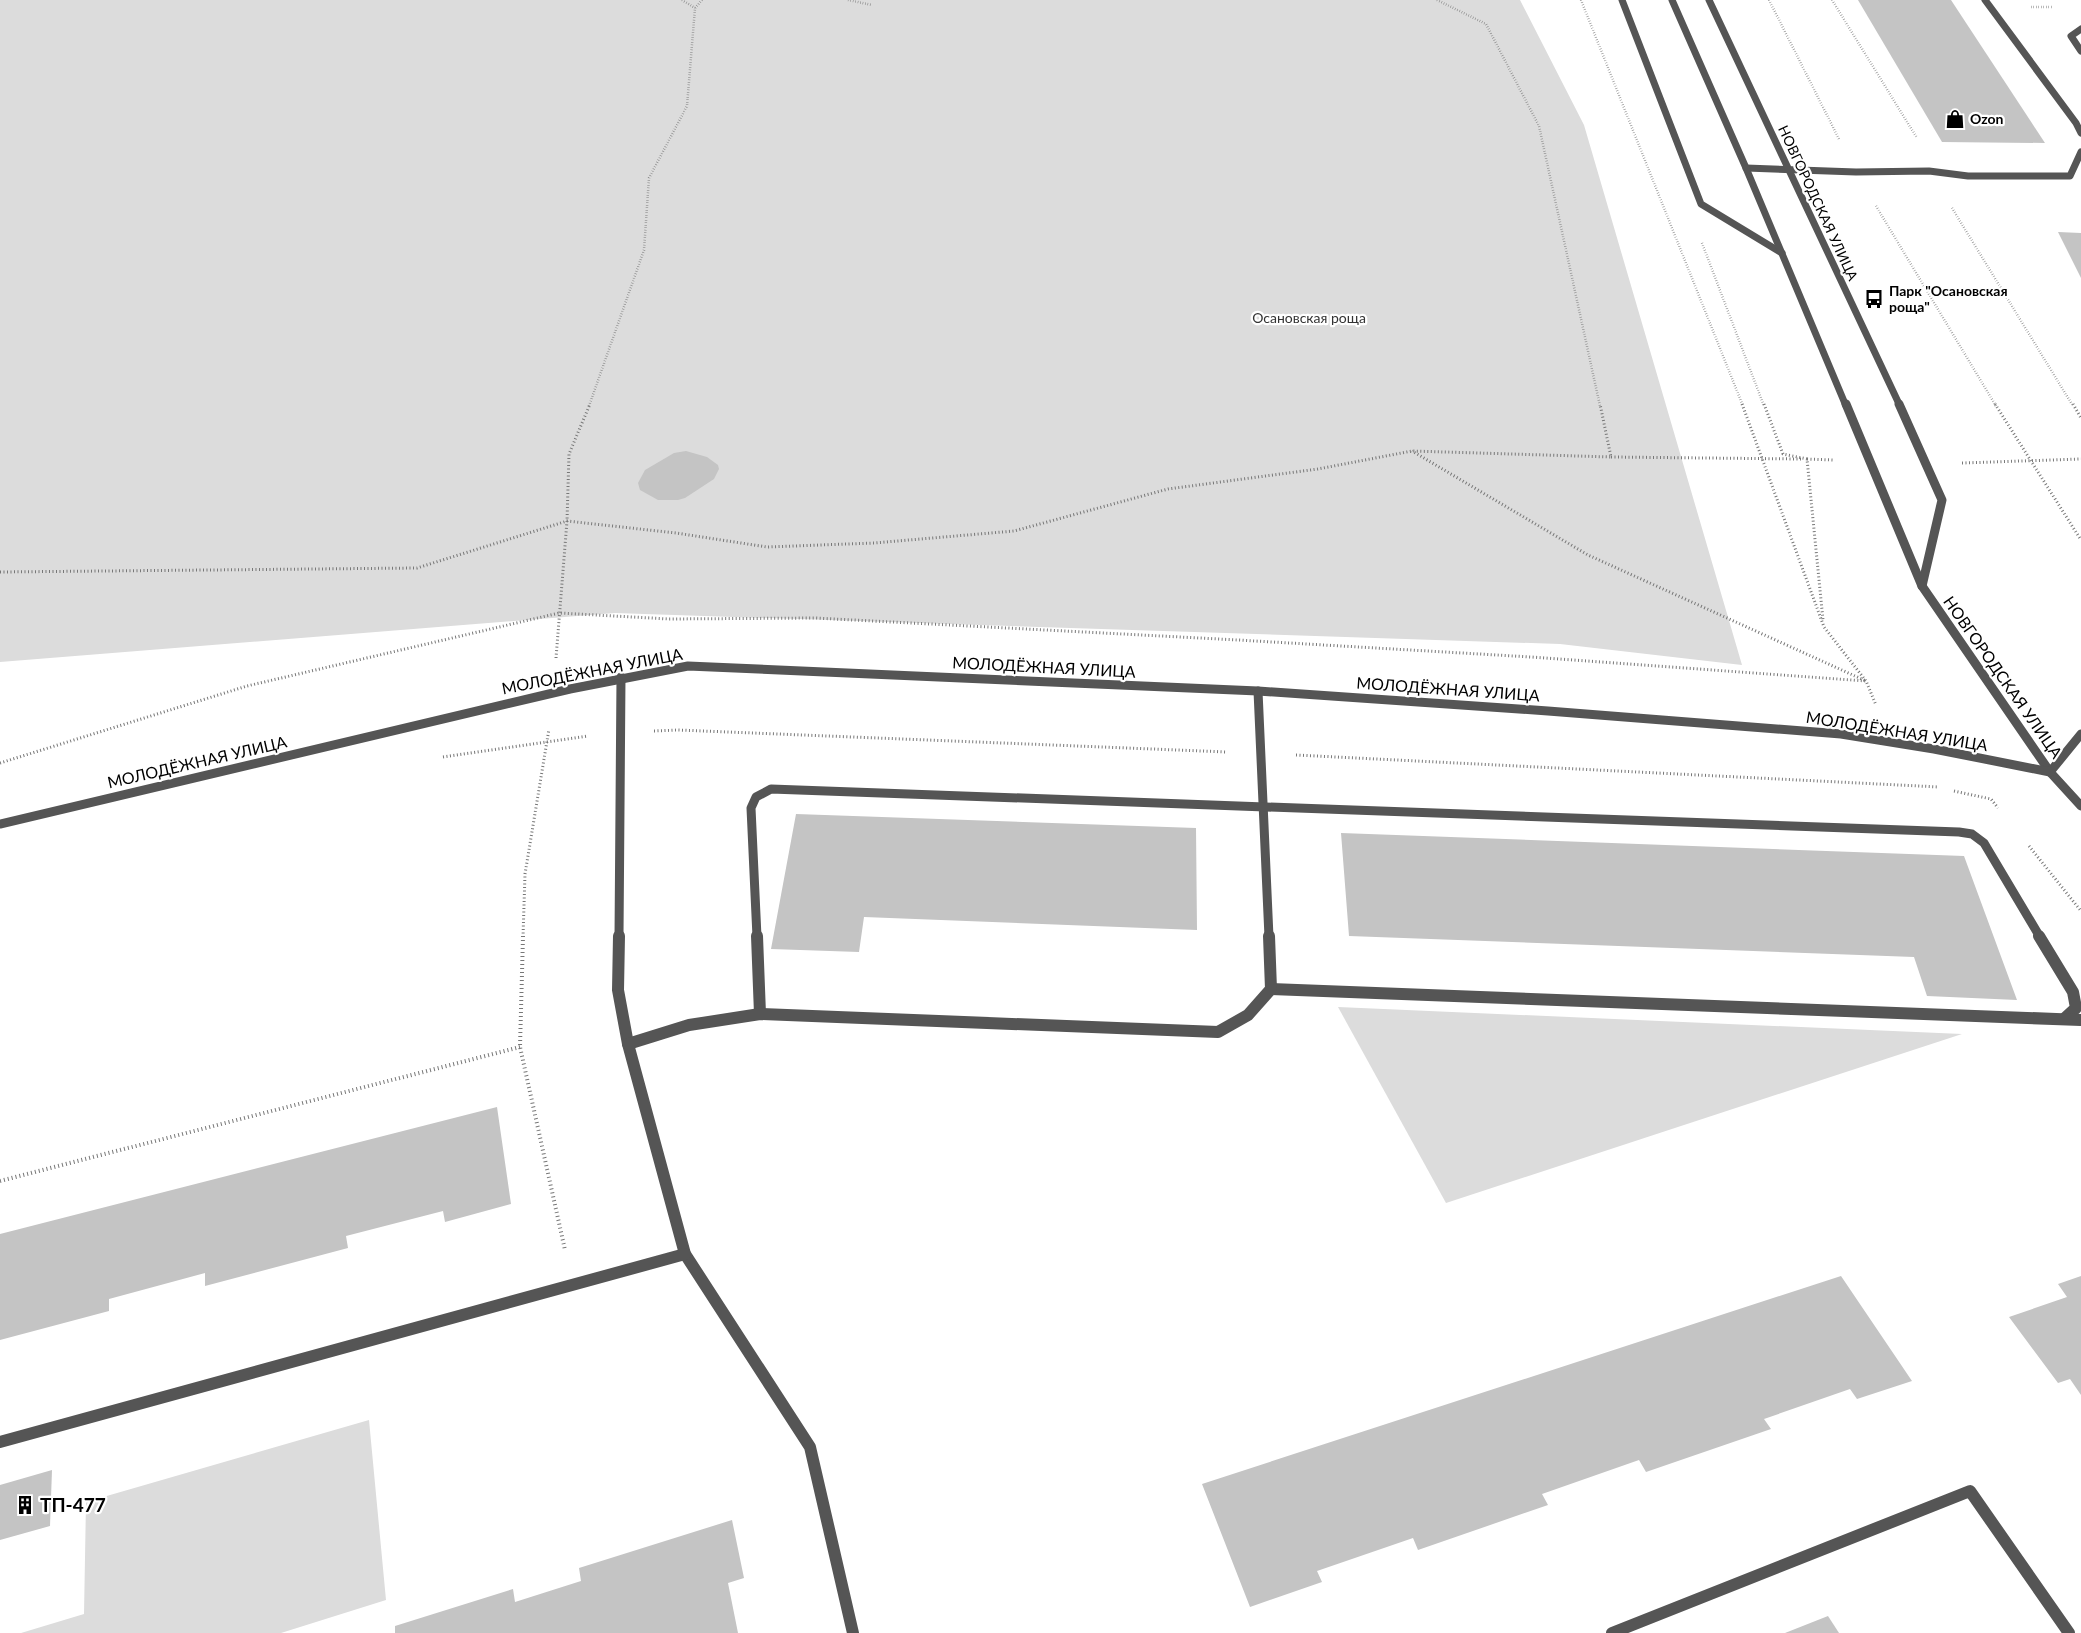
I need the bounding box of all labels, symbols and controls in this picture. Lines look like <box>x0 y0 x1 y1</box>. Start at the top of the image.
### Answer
shop icon: Ozon <box>1944 108 1966 130</box>
place label: Ozon <box>1970 110 2004 127</box>
street label: НОВГОРОДСКАЯ УЛИЦА <box>1775 122 1862 284</box>
place label: Парк "Осановская роща" <box>1889 282 2008 315</box>
bus stop icon: Парк "Осановская роща" <box>1863 288 1885 310</box>
park label: Осановская роща <box>1252 309 1366 326</box>
street label: НОВГОРОДСКАЯ УЛИЦА <box>1940 592 2067 762</box>
street label: МОЛОДЁЖНАЯ УЛИЦА <box>500 644 684 697</box>
street label: МОЛОДЁЖНАЯ УЛИЦА <box>952 652 1136 681</box>
street label: МОЛОДЁЖНАЯ УЛИЦА <box>1356 673 1540 704</box>
street label: МОЛОДЁЖНАЯ УЛИЦА <box>1805 707 1989 754</box>
street label: МОЛОДЁЖНАЯ УЛИЦА <box>105 732 289 791</box>
place label: ТП-477 <box>40 1493 106 1516</box>
building icon: ТП-477 <box>14 1494 36 1516</box>

